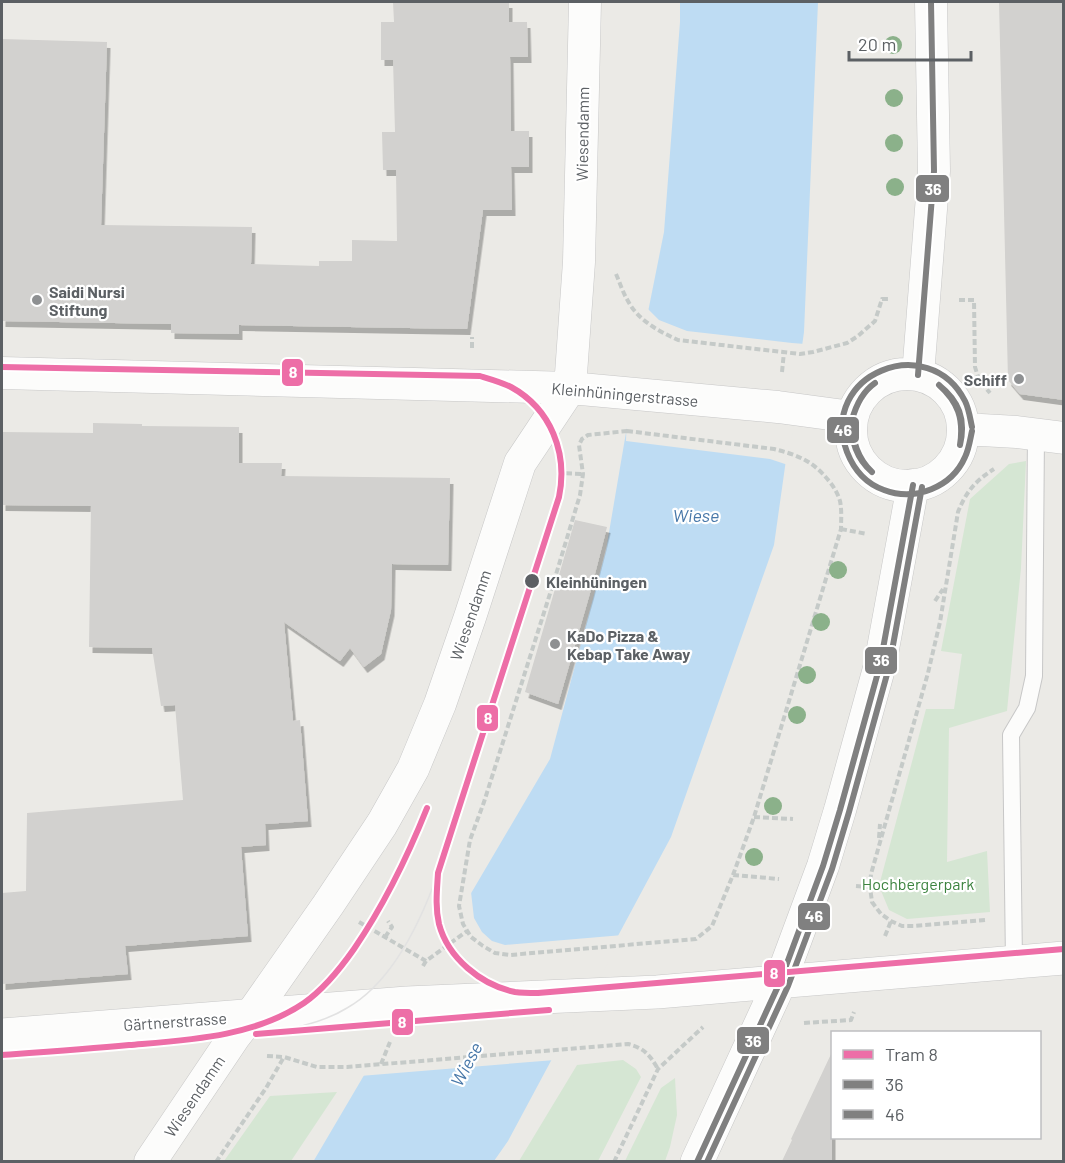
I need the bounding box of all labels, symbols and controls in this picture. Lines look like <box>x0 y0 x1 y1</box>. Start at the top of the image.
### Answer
scale bar <box>849 24 970 62</box>
text: 20 m <box>858 33 896 55</box>
street label: Wiesendamm <box>572 87 592 181</box>
line badge: 36 <box>915 174 950 203</box>
text: 36 <box>924 179 942 198</box>
place label: Saidi Nursi Stiftung <box>49 282 125 319</box>
marker: Saidi Nursi Stiftung <box>30 293 44 307</box>
line badge: 8 <box>281 358 304 387</box>
text: 8 <box>289 362 298 381</box>
place label: Schiff <box>964 370 1007 389</box>
marker: Schiff <box>1012 372 1026 386</box>
street label: Kleinhüningerstrasse <box>551 378 699 410</box>
line badge: 46 <box>826 416 860 444</box>
text: 46 <box>834 420 853 439</box>
water label: Wiese <box>673 504 719 526</box>
street label: Wiesendamm <box>446 567 494 663</box>
marker: Kleinhüningen <box>523 572 541 590</box>
place label: Kleinhüningen <box>546 572 647 591</box>
place label: KaDo Pizza & Kebap Take Away <box>567 626 690 663</box>
marker: KaDo Pizza & Kebap Take Away <box>548 637 562 651</box>
line badge: 36 <box>864 646 898 675</box>
text: 36 <box>872 650 890 669</box>
line badge: 8 <box>476 704 499 732</box>
text: 8 <box>484 708 493 727</box>
park label: Hochbergerpark <box>862 874 974 893</box>
line badge: 46 <box>797 902 831 931</box>
text: 46 <box>805 906 824 925</box>
line badge: 8 <box>763 959 786 988</box>
text: 8 <box>770 963 779 982</box>
street label: Gärtnerstrasse <box>123 1008 227 1034</box>
line badge: 8 <box>391 1008 414 1036</box>
text: 8 <box>398 1012 407 1031</box>
line badge: 36 <box>736 1026 770 1055</box>
text: 36 <box>744 1031 762 1050</box>
legend <box>831 1031 1041 1139</box>
water label: Wiese <box>445 1038 487 1090</box>
text: Tram 8 <box>885 1043 938 1065</box>
street label: Wiesendamm <box>160 1051 228 1141</box>
text: 36 <box>885 1073 904 1095</box>
text: 46 <box>885 1103 904 1125</box>

